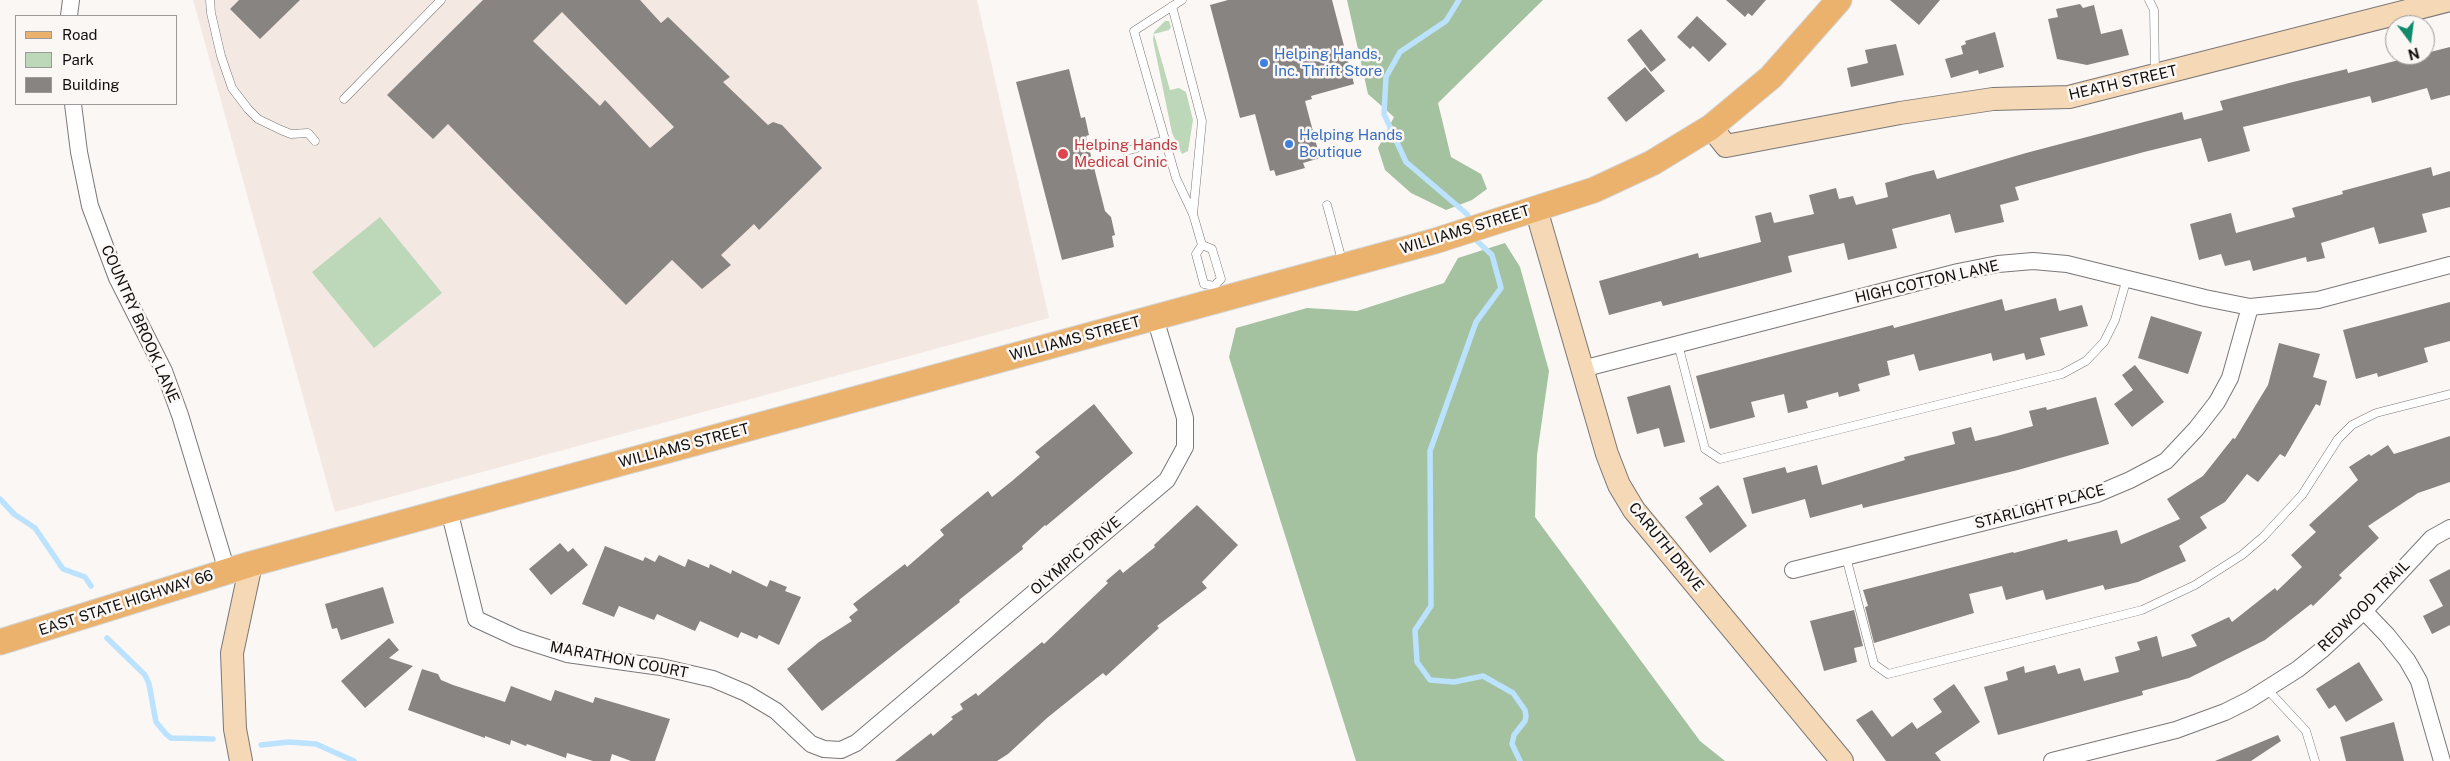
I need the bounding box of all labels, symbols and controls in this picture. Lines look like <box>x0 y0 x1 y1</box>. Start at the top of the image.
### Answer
legend <box>15 15 178 105</box>
north arrow <box>2385 15 2435 65</box>
text: Road <box>62 26 98 43</box>
text: N <box>2406 44 2421 63</box>
place label: Helping Hands, Inc. Thrift Store <box>1274 45 1382 80</box>
text: Park <box>62 51 94 68</box>
marker: Helping Hands, Inc. Thrift Store <box>1258 57 1270 69</box>
street label: HEATH STREET <box>2067 62 2179 104</box>
text: Building <box>62 76 120 93</box>
place label: Helping Hands Boutique <box>1299 126 1403 161</box>
place label: Helping Hands Medical Cinic <box>1074 136 1178 171</box>
marker: Helping Hands Boutique <box>1283 138 1295 150</box>
marker: Helping Hands Medical Cinic <box>1056 147 1070 161</box>
street label: WILLIAMS STREET <box>1398 202 1532 258</box>
street label: COUNTRY BROOK LANE <box>97 242 183 406</box>
street label: HIGH COTTON LANE <box>1853 257 2001 307</box>
street label: WILLIAMS STREET <box>1008 313 1142 365</box>
street label: WILLIAMS STREET <box>617 420 751 472</box>
street label: STARLIGHT PLACE <box>1973 481 2107 533</box>
street label: CARUTH DRIVE <box>1625 499 1707 595</box>
street label: OLYMPIC DRIVE <box>1027 513 1125 599</box>
street label: REDWOOD TRAIL <box>2314 556 2414 656</box>
street label: EAST STATE HIGHWAY 66 <box>37 566 215 640</box>
street label: MARATHON COURT <box>548 638 690 682</box>

